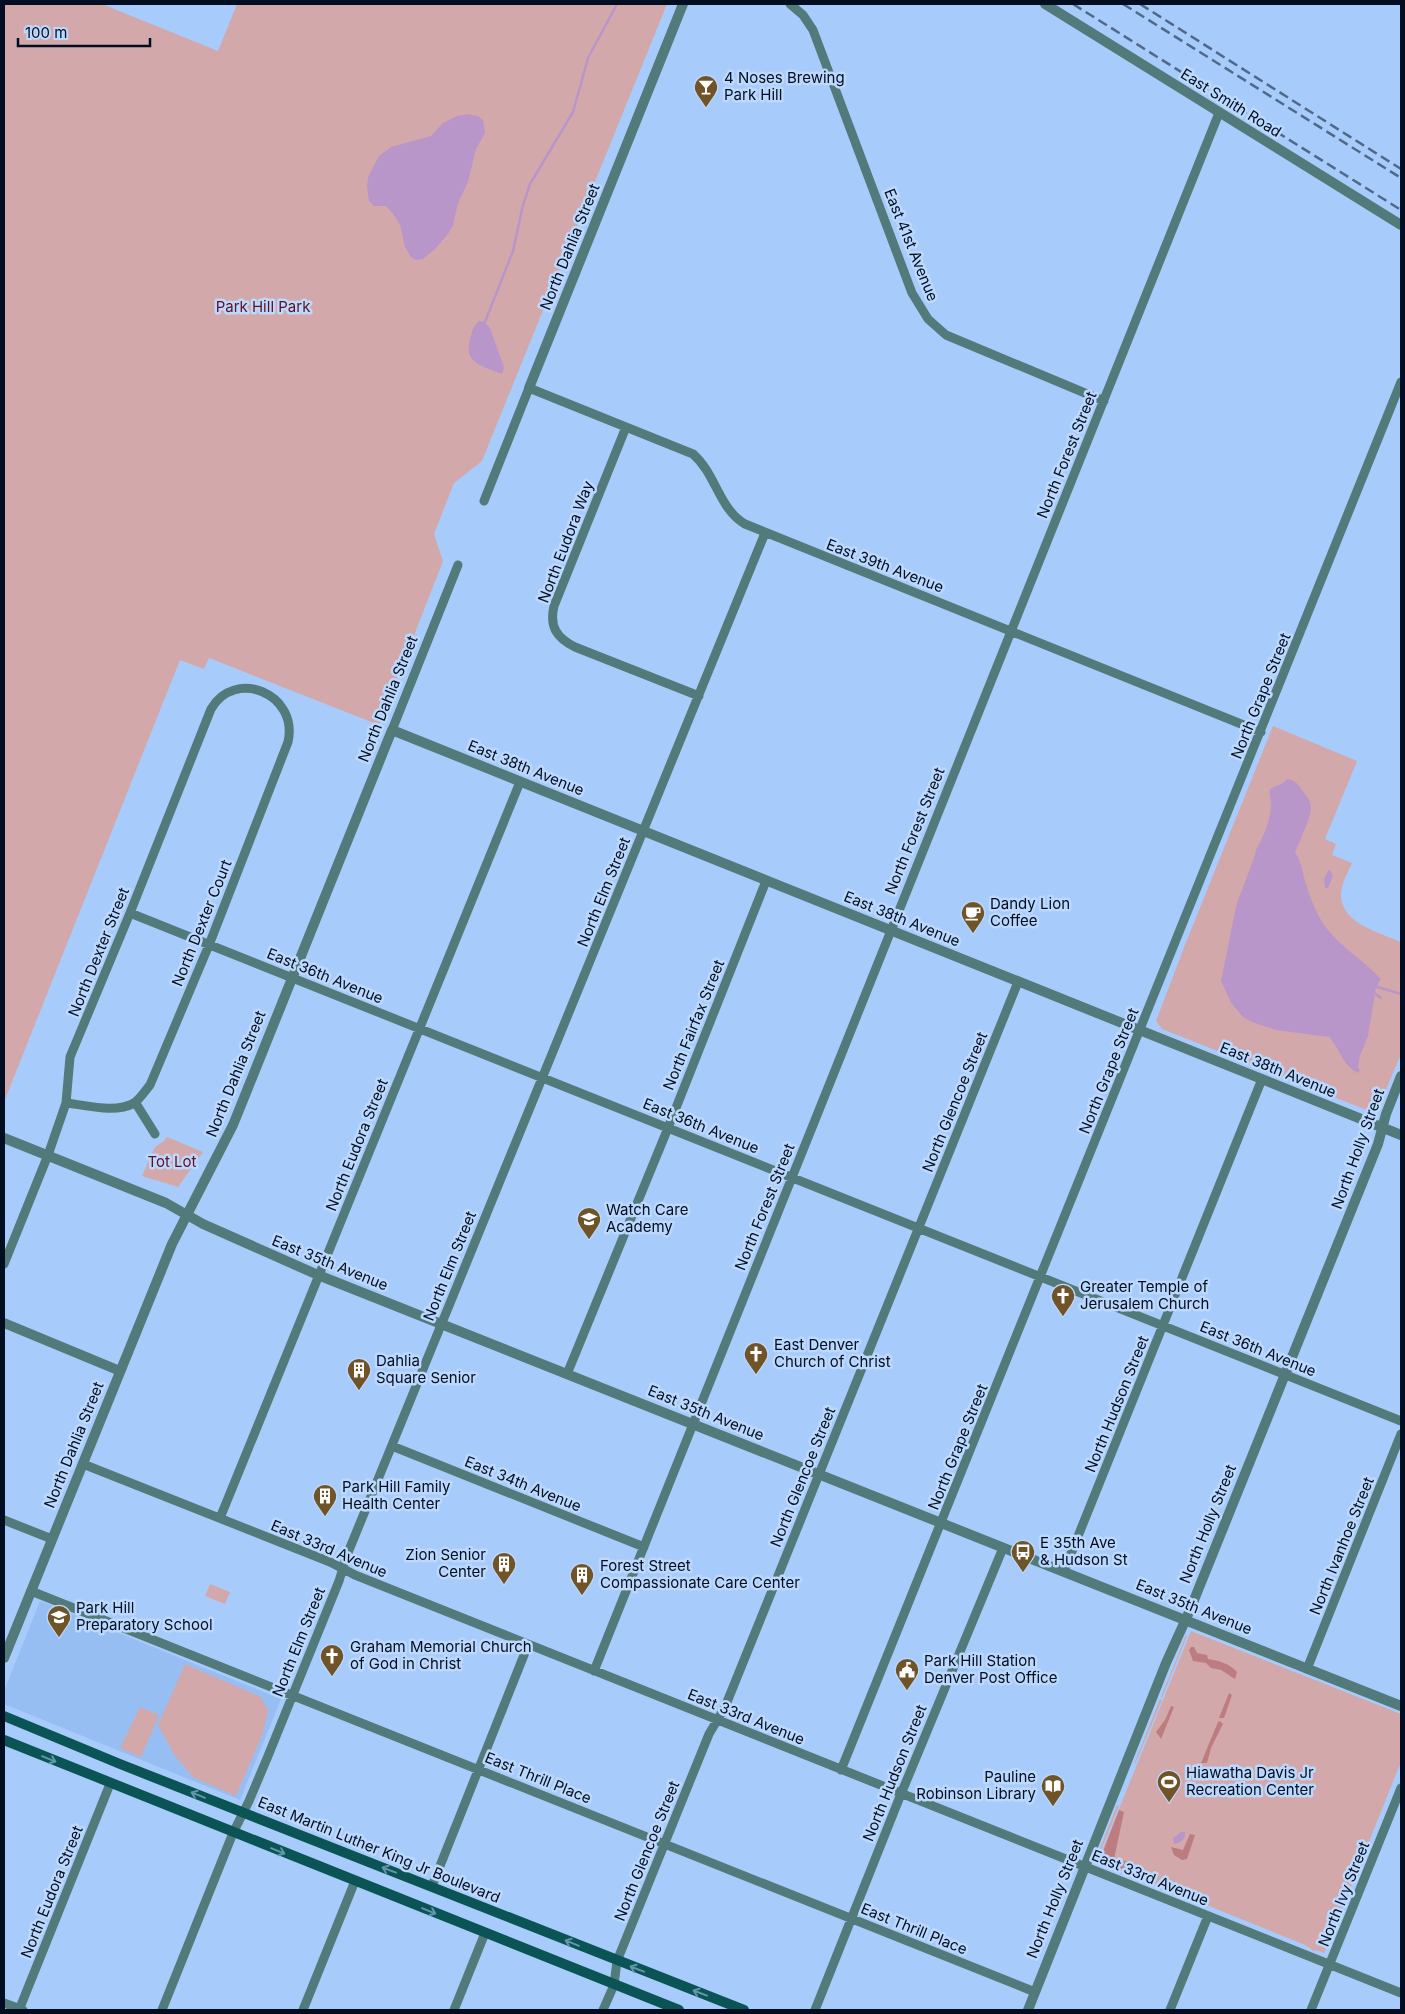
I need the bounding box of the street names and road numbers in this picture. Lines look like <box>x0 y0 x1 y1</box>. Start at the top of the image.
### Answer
street label: East Smith Road <box>1177 64 1285 141</box>
street label: North Dahlia Street <box>536 181 604 313</box>
street label: East 41st Avenue <box>880 186 943 304</box>
street label: North Forest Street <box>1032 389 1101 521</box>
street label: North Eudora Way <box>534 478 598 606</box>
street label: East 39th Avenue <box>824 534 946 597</box>
street label: North Grape Street <box>1227 630 1294 761</box>
street label: North Dahlia Street <box>354 633 422 765</box>
street label: East 38th Avenue <box>465 736 587 800</box>
street label: North Forest Street <box>880 765 949 897</box>
street label: North Elm Street <box>573 834 634 949</box>
street label: North Dexter Court <box>167 857 236 989</box>
street label: North Dexter Street <box>64 884 133 1019</box>
street label: East 38th Avenue <box>841 887 963 951</box>
street label: East 36th Avenue <box>264 944 386 1008</box>
street label: North Fairfax Street <box>659 957 728 1093</box>
street label: North Grape Street <box>1075 1005 1142 1136</box>
street label: North Dahlia Street <box>202 1008 270 1140</box>
street label: North Glencoe Street <box>918 1029 991 1175</box>
street label: East 38th Avenue <box>1217 1038 1339 1102</box>
street label: North Eudora Street <box>321 1076 392 1214</box>
street label: North Holly Street <box>1327 1086 1388 1212</box>
street label: East 36th Avenue <box>640 1094 762 1158</box>
street label: North Forest Street <box>730 1141 799 1273</box>
street label: North Elm Street <box>419 1208 480 1323</box>
street label: East 35th Avenue <box>269 1231 391 1294</box>
street label: East 36th Avenue <box>1197 1317 1319 1381</box>
street label: North Hudson Street <box>1080 1333 1153 1475</box>
street label: North Dahlia Street <box>40 1379 108 1511</box>
street label: East 35th Avenue <box>645 1381 767 1444</box>
street label: North Grape Street <box>924 1381 991 1512</box>
street label: North Glencoe Street <box>766 1404 839 1550</box>
street label: East 34th Avenue <box>462 1451 584 1516</box>
street label: North Holly Street <box>1175 1461 1240 1586</box>
street label: North Ivanhoe Street <box>1305 1474 1378 1618</box>
street label: East 33rd Avenue <box>268 1515 390 1582</box>
street label: East 35th Avenue <box>1133 1575 1255 1638</box>
street label: North Elm Street <box>268 1584 329 1699</box>
street label: East 33rd Avenue <box>685 1684 807 1749</box>
street label: North Hudson Street <box>858 1702 931 1844</box>
street label: East Thrill Place <box>482 1748 594 1808</box>
street label: North Glencoe Street <box>610 1778 683 1924</box>
street label: East Martin Luther King Jr Boulevard <box>255 1792 503 1907</box>
street label: North Eudora Street <box>16 1823 87 1961</box>
street label: North Holly Street <box>1022 1836 1087 1961</box>
street label: North Ivy Street <box>1314 1838 1373 1949</box>
street label: East 33rd Avenue <box>1089 1845 1211 1910</box>
street label: East Thrill Place <box>858 1899 970 1959</box>

